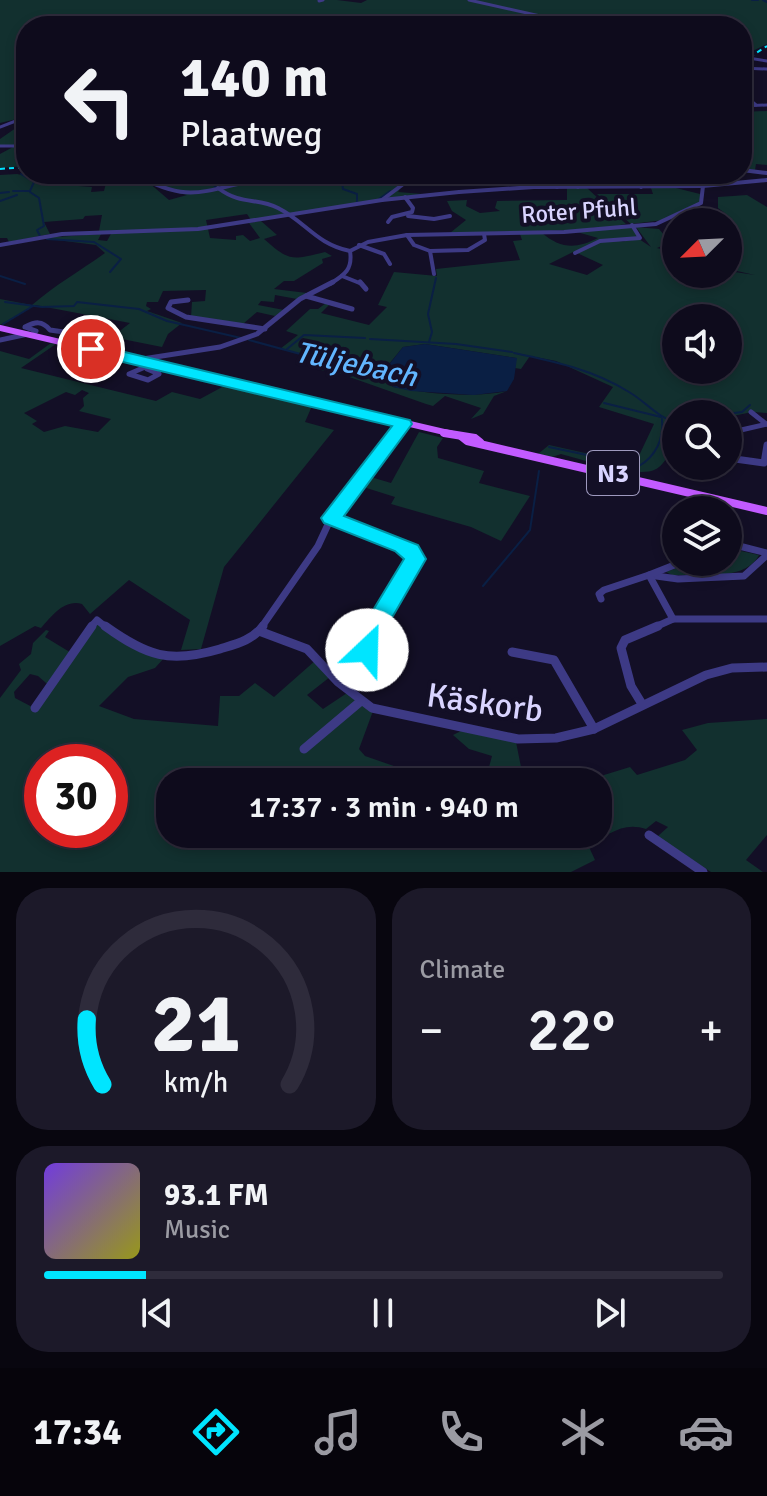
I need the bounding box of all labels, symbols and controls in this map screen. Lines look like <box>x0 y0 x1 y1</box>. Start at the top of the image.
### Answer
text: 140 m <box>180 43 328 112</box>
icon: left <box>48 48 152 152</box>
text: Plaatweg <box>180 112 323 157</box>
street label: Roter Pfuhl <box>520 192 638 230</box>
north arrow <box>662 208 742 288</box>
map controls <box>662 208 742 576</box>
button: sound <box>662 304 742 384</box>
pin <box>57 315 125 383</box>
icon: arrive <box>69 327 113 371</box>
water label: Tüljebach <box>292 334 421 396</box>
button: search <box>662 400 742 480</box>
road number: N3 <box>587 451 639 495</box>
button: layers <box>662 496 742 576</box>
position arrow <box>325 608 409 692</box>
street label: Käskorb <box>424 674 546 732</box>
speed limit sign: 30 <box>24 744 128 848</box>
text: 17:37 · 3 min · 940 m <box>249 789 519 826</box>
text: Climate <box>420 954 505 986</box>
text: 21 <box>151 973 241 1075</box>
text: 22° <box>527 994 615 1068</box>
text: − <box>420 1004 443 1058</box>
text: + <box>699 1004 723 1058</box>
text: km/h <box>163 1065 228 1100</box>
text: 93.1 FM <box>164 1177 269 1214</box>
text: Music <box>164 1214 230 1246</box>
icon: previous <box>135 1291 179 1335</box>
icon: pause <box>361 1291 405 1335</box>
icon: next <box>588 1291 632 1335</box>
icon: directions <box>188 1404 244 1460</box>
icon: music <box>310 1404 366 1460</box>
icon: phone <box>433 1404 489 1460</box>
icon: climate <box>555 1404 611 1460</box>
icon: car <box>678 1404 734 1460</box>
text: 17:34 <box>33 1410 122 1455</box>

